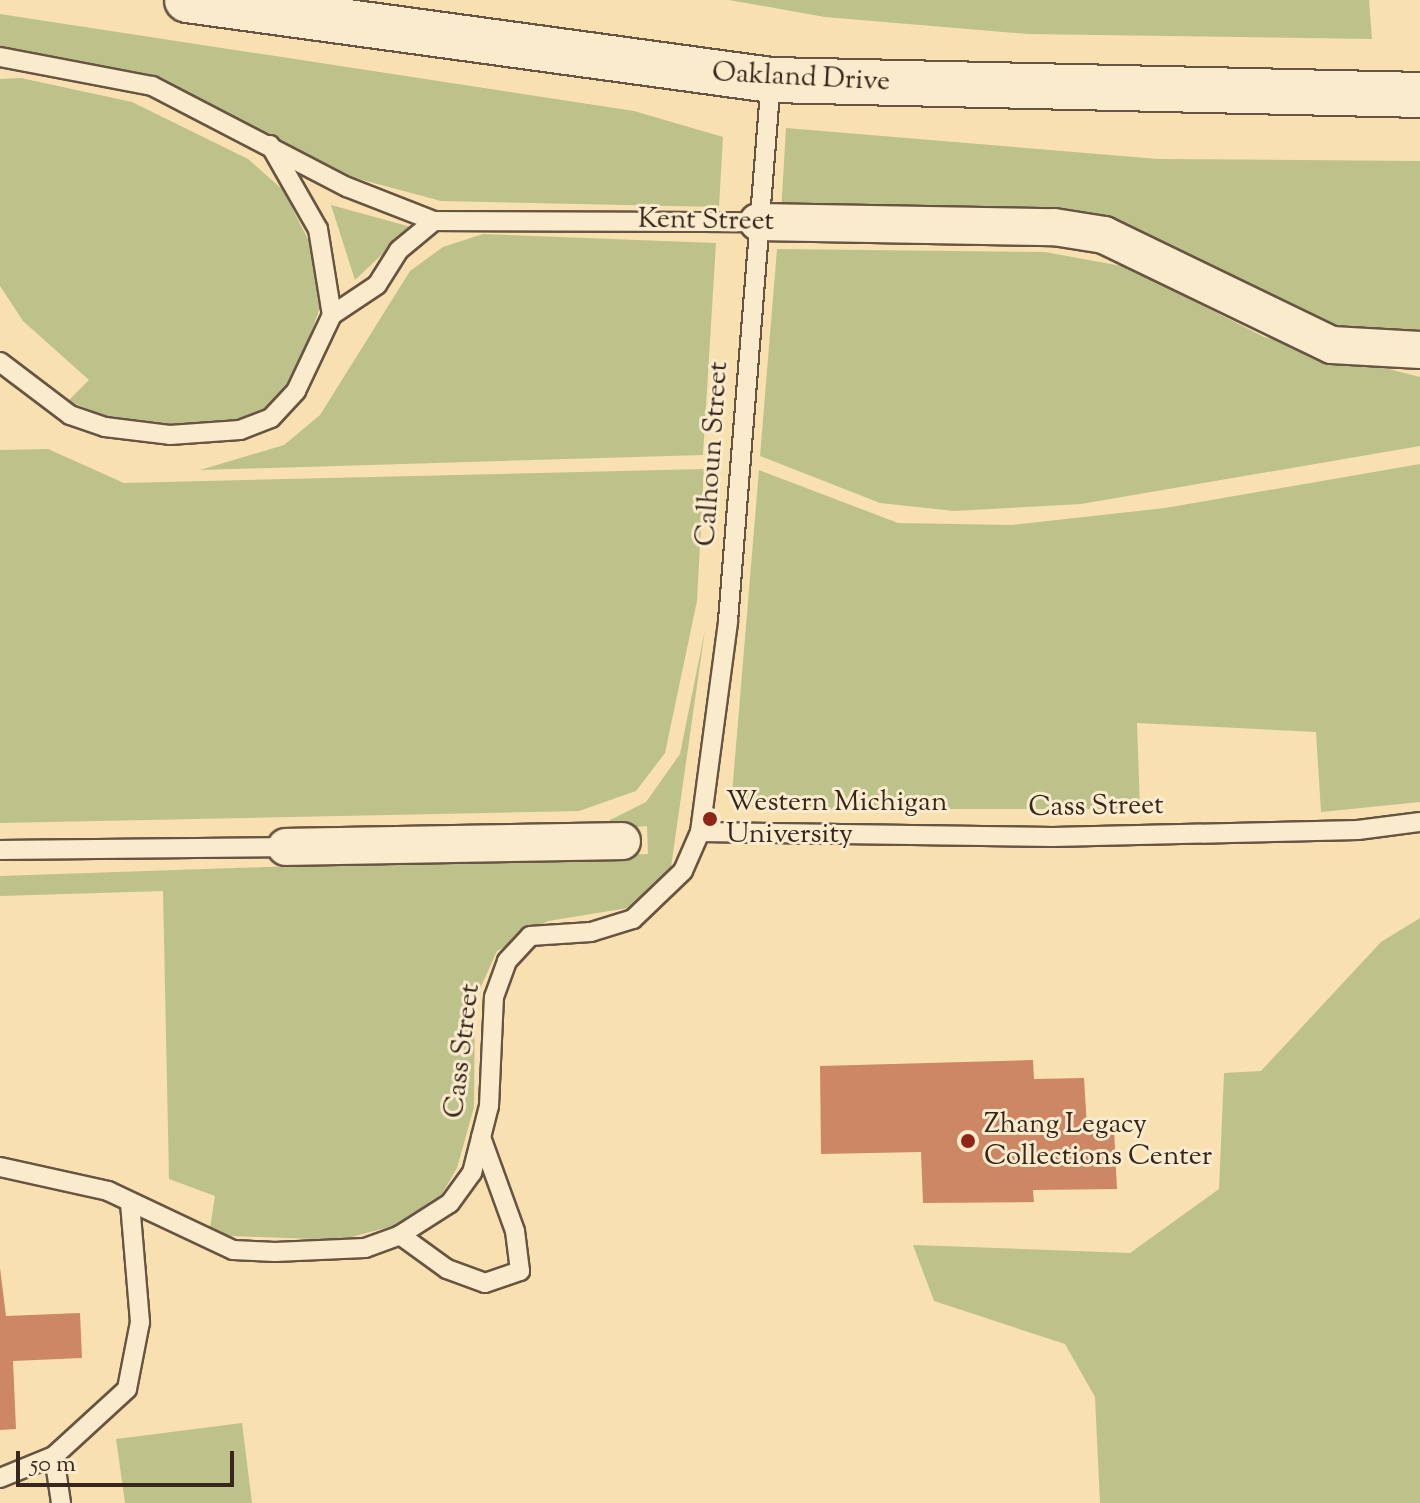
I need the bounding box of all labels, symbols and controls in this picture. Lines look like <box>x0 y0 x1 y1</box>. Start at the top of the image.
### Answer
street label: Oakland Drive <box>711 57 891 99</box>
street label: Kent Street <box>638 203 774 239</box>
street label: Calhoun Street <box>690 360 736 548</box>
place label: Western Michigan University <box>726 786 947 852</box>
street label: Cass Street <box>1028 789 1164 825</box>
marker: Western Michigan University <box>701 810 719 828</box>
street label: Cass Street <box>438 982 488 1120</box>
place label: Zhang Legacy Collections Center <box>984 1108 1212 1174</box>
marker: Zhang Legacy Collections Center <box>959 1132 977 1150</box>
scale bar <box>20 1435 238 1485</box>
text: 50 m <box>30 1448 76 1482</box>

